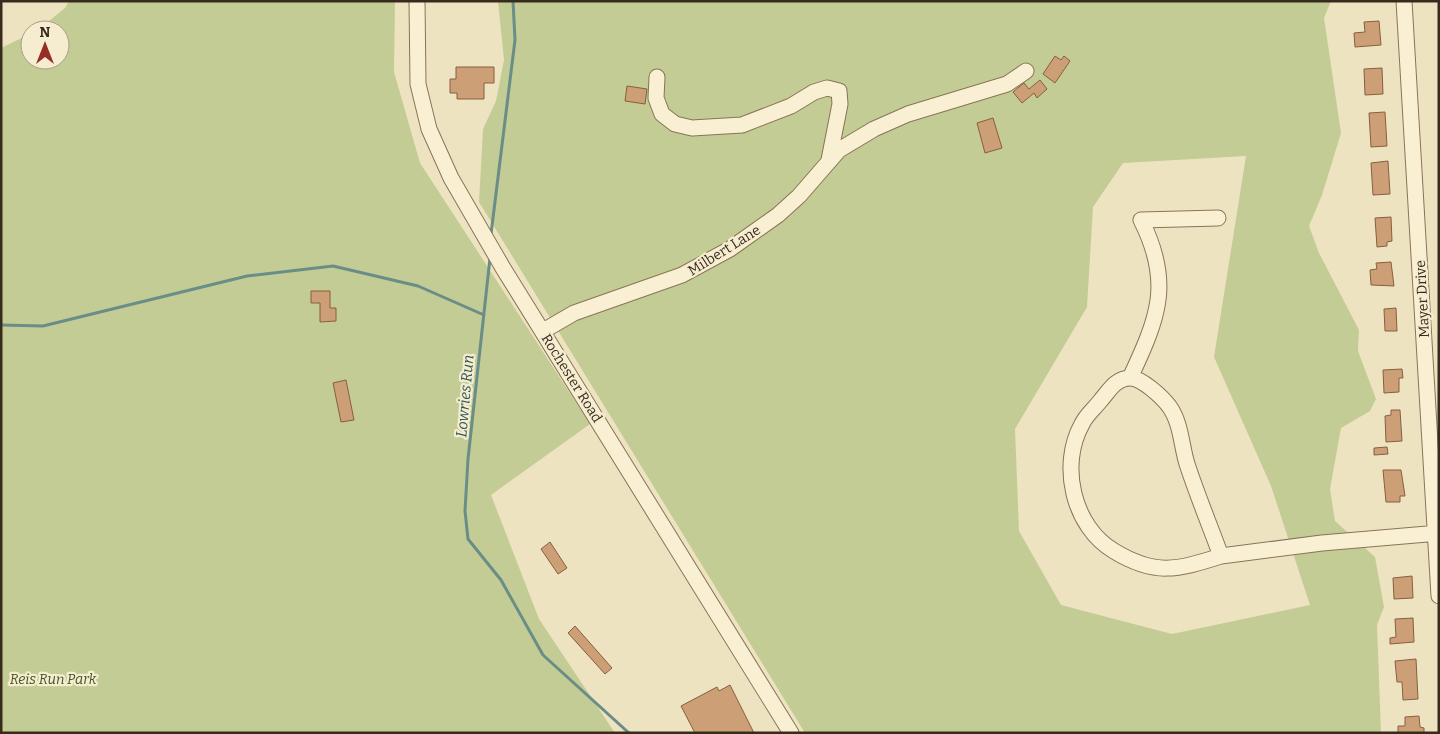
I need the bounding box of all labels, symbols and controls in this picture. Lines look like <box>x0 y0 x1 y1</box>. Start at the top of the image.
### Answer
north arrow <box>20 20 70 70</box>
text: N <box>40 24 51 41</box>
street label: Milbert Lane <box>685 221 764 279</box>
street label: Mayer Drive <box>1412 260 1433 338</box>
street label: Rochester Road <box>538 331 606 426</box>
water label: Lowries Run <box>452 354 478 438</box>
park label: Reis Run Park <box>10 671 97 688</box>

